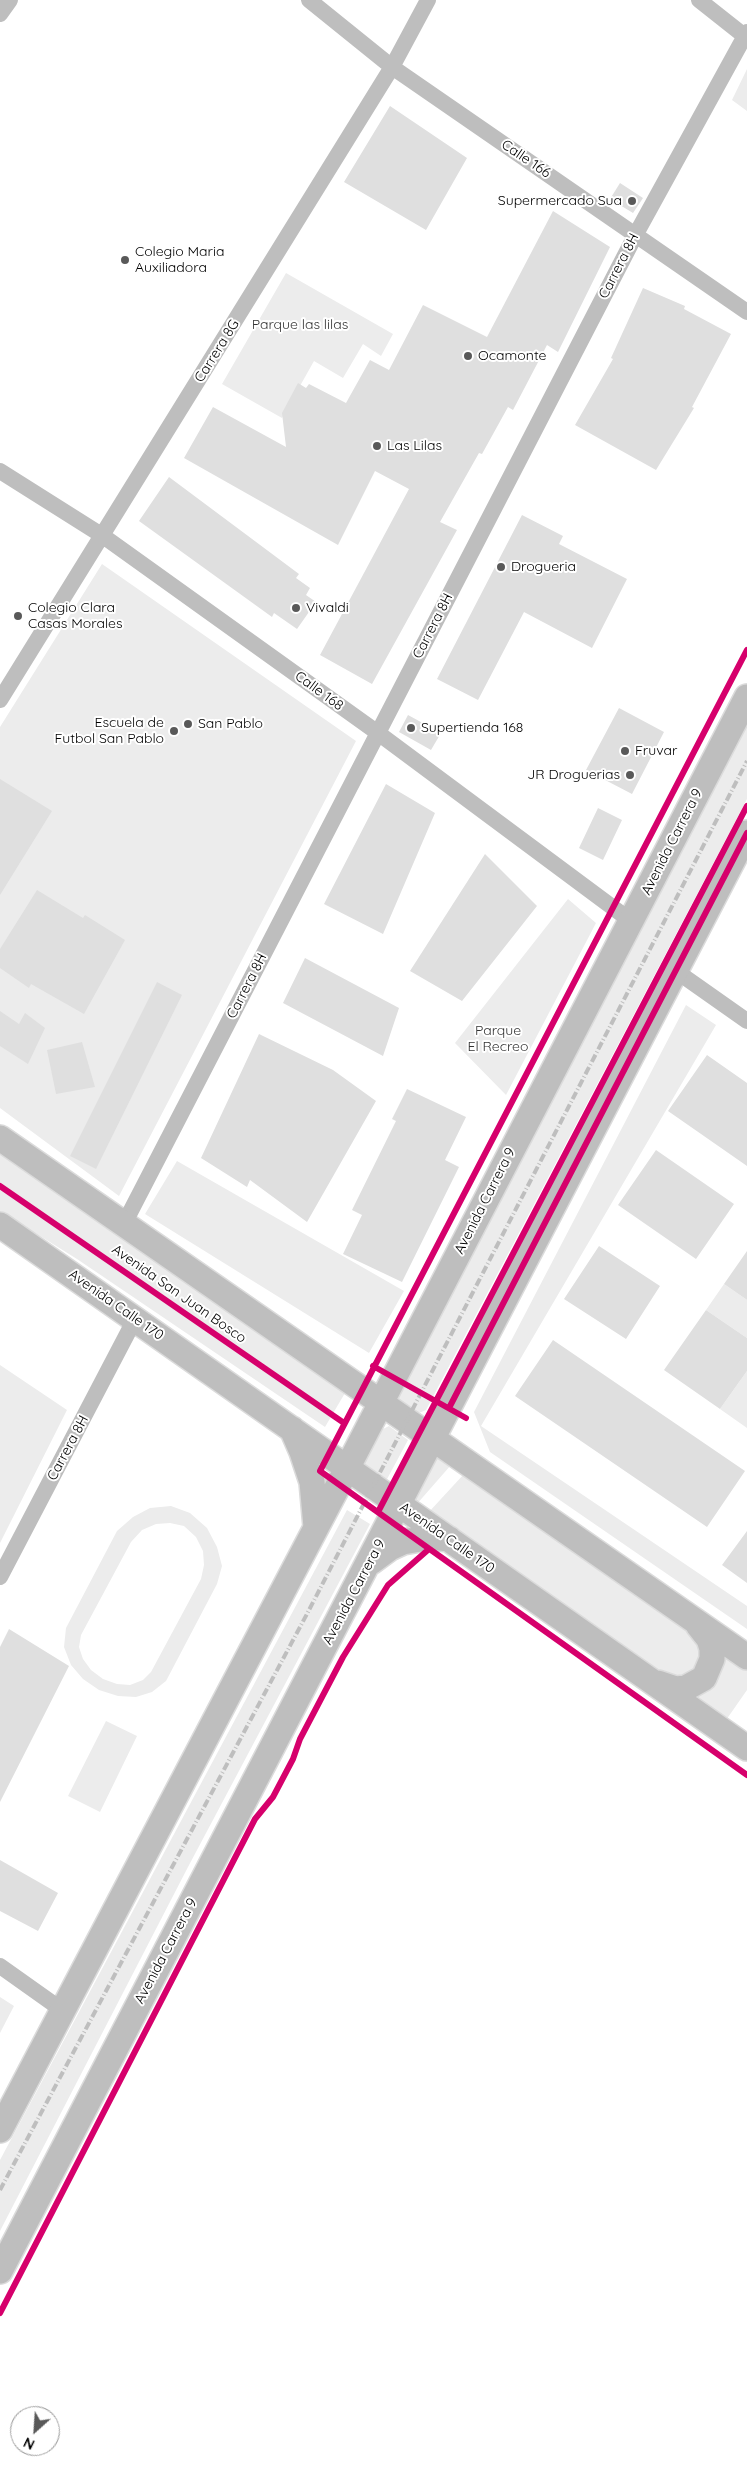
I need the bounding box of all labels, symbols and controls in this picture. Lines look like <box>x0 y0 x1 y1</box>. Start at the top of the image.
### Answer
street label: Calle 166 <box>498 136 554 182</box>
place label: Supermercado Sua <box>498 193 622 209</box>
marker: Supermercado Sua <box>626 195 638 207</box>
street label: Carrera 8H <box>595 230 643 302</box>
place label: Colegio Maria Auxiliadora <box>135 244 224 276</box>
marker: Colegio Maria Auxiliadora <box>119 254 131 266</box>
street label: Carrera 8G <box>191 317 243 385</box>
park label: Parque las lilas <box>252 317 348 333</box>
place label: Ocamonte <box>478 348 546 364</box>
marker: Ocamonte <box>462 350 474 362</box>
place label: Las Lilas <box>387 438 442 454</box>
marker: Las Lilas <box>371 440 383 452</box>
place label: Drogueria <box>511 559 576 575</box>
marker: Drogueria <box>495 561 507 573</box>
street label: Carrera 8H <box>409 590 457 662</box>
place label: Colegio Clara Casas Morales <box>28 600 122 632</box>
place label: Vivaldi <box>306 600 349 616</box>
marker: Vivaldi <box>290 602 302 614</box>
marker: Colegio Clara Casas Morales <box>12 610 24 622</box>
street label: Calle 168 <box>291 668 347 714</box>
place label: Escuela de Futbol San Pablo <box>55 715 164 748</box>
place label: San Pablo <box>198 716 263 732</box>
marker: San Pablo <box>182 718 194 730</box>
place label: Supertienda 168 <box>421 720 523 736</box>
marker: Supertienda 168 <box>405 722 417 734</box>
marker: Escuela de Futbol San Pablo <box>168 725 180 737</box>
place label: Fruvar <box>635 743 677 759</box>
marker: Fruvar <box>619 745 631 757</box>
place label: JR Droguerias <box>527 767 620 783</box>
marker: JR Droguerias <box>624 769 636 781</box>
street label: Avenida Carrera 9 <box>638 786 706 898</box>
street label: Carrera 8H <box>223 950 271 1022</box>
park label: Parque El Recreo <box>468 1023 528 1056</box>
street label: Avenida Carrera 9 <box>451 1145 519 1257</box>
street label: Avenida San Juan Bosco <box>109 1241 249 1347</box>
street label: Avenida Calle 170 <box>65 1266 167 1344</box>
street label: Carrera 8H <box>44 1413 92 1483</box>
street label: Avenida Calle 170 <box>396 1499 498 1577</box>
street label: Avenida Carrera 9 <box>319 1536 389 1648</box>
street label: Avenida Carrera 9 <box>131 1895 201 2007</box>
north arrow <box>10 2406 60 2456</box>
text: N <box>20 2433 37 2454</box>

